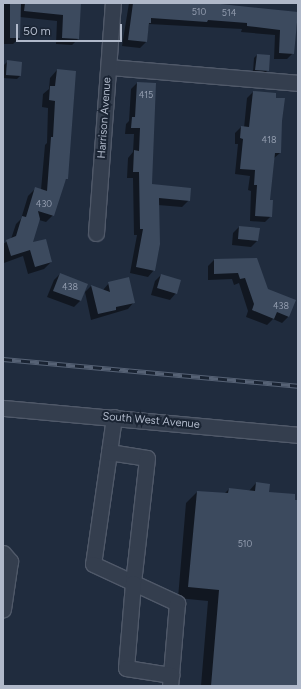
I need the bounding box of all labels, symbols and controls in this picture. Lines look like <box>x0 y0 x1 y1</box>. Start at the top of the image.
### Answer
house number: 510 <box>192 7 206 17</box>
house number: 514 <box>222 8 236 18</box>
scale bar <box>18 16 124 42</box>
text: 50 m <box>23 24 51 38</box>
street label: Harrison Avenue <box>96 77 114 159</box>
house number: 415 <box>139 90 153 100</box>
house number: 418 <box>262 135 276 145</box>
house number: 430 <box>36 199 52 209</box>
house number: 438 <box>62 282 78 292</box>
house number: 438 <box>273 301 289 311</box>
street label: South West Avenue <box>102 410 200 432</box>
house number: 510 <box>238 539 252 549</box>

